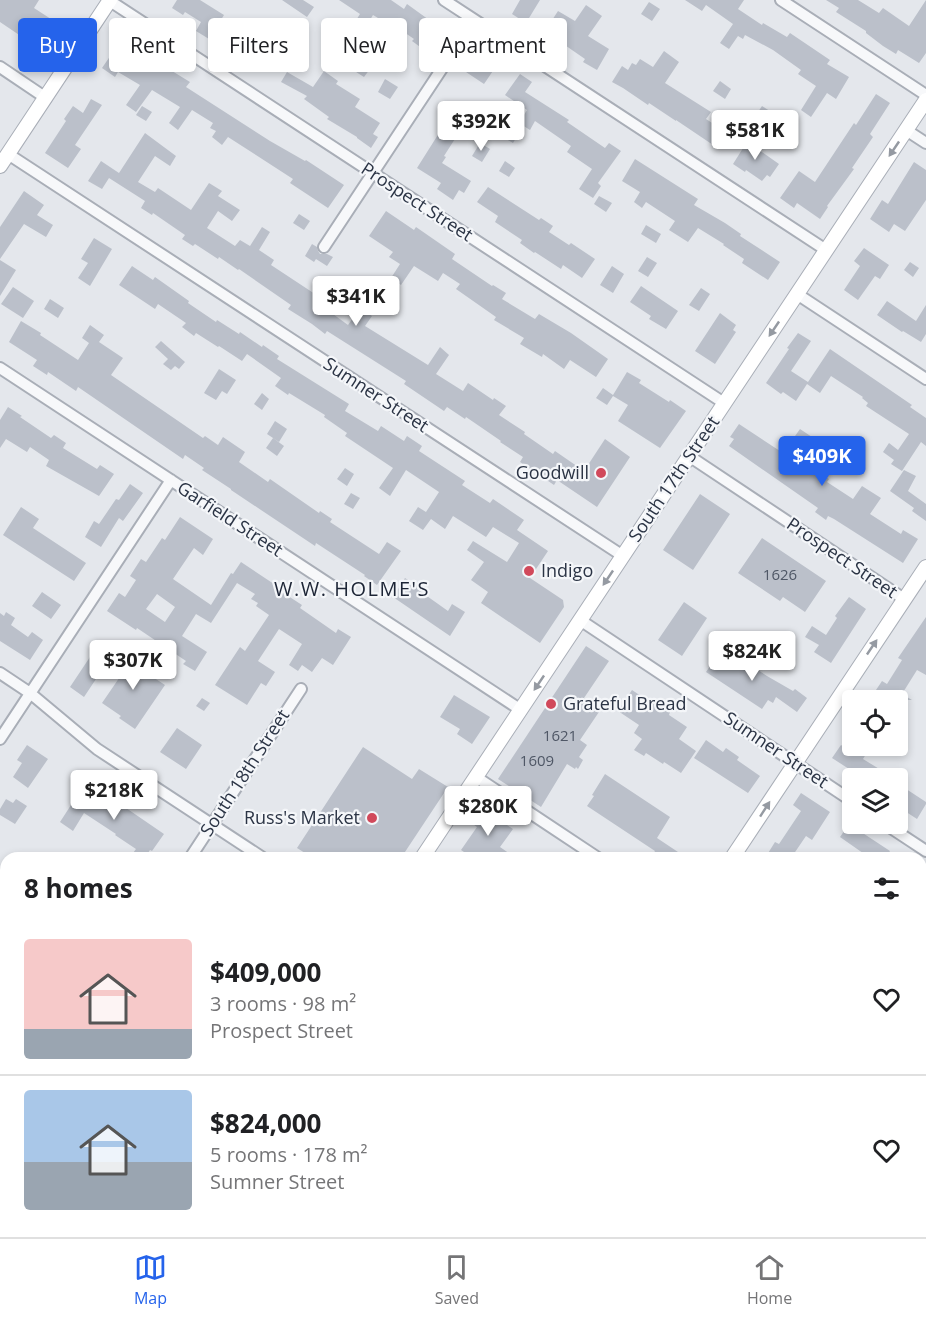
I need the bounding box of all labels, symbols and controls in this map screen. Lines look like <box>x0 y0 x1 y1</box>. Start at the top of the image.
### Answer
chip: Buy <box>18 18 97 72</box>
chip: Rent <box>109 18 196 72</box>
chip: Filters <box>208 18 309 72</box>
chip: New <box>321 18 407 72</box>
chip: Apartment <box>419 18 567 72</box>
pin: $392K <box>439 101 523 152</box>
text: $392K <box>451 107 511 134</box>
pin: $581K <box>713 110 797 161</box>
text: $581K <box>725 116 785 143</box>
one-way arrow <box>888 140 899 157</box>
street label: Prospect Street <box>357 156 478 246</box>
pin: $341K <box>314 276 398 327</box>
text: $341K <box>326 282 386 309</box>
one-way arrow <box>768 320 780 336</box>
street label: Sumner Street <box>319 351 434 437</box>
street label: South 17th Street <box>622 411 724 546</box>
pin: $409K <box>780 436 864 487</box>
text: $409K <box>792 442 852 469</box>
place label: Goodwill <box>516 460 589 484</box>
marker: Goodwill <box>594 466 608 480</box>
street label: Garfield Street <box>173 475 288 561</box>
street label: Prospect Street <box>782 511 903 603</box>
place label: Indigo <box>541 558 593 582</box>
marker: Indigo <box>522 564 536 578</box>
house number: 1626 <box>763 564 797 584</box>
one-way arrow <box>602 570 614 586</box>
district label: W.W. HOLME'S <box>274 575 430 602</box>
pin: $824K <box>710 631 794 682</box>
text: $824K <box>722 637 782 664</box>
one-way arrow <box>867 638 878 655</box>
pin: $307K <box>91 640 175 691</box>
text: $307K <box>103 646 163 673</box>
one-way arrow <box>533 674 544 691</box>
map controls <box>842 690 908 834</box>
button: locate <box>842 690 908 756</box>
place label: Grateful Bread <box>563 691 686 715</box>
marker: Grateful Bread <box>544 697 558 711</box>
street label: South 18th Street <box>194 704 294 841</box>
street label: Sumner Street <box>720 705 833 793</box>
house number: 1621 <box>543 725 577 745</box>
house number: 1609 <box>520 750 554 770</box>
button: layers <box>842 768 908 834</box>
pin: $218K <box>72 770 156 821</box>
text: $218K <box>84 776 144 803</box>
pin: $280K <box>446 786 530 837</box>
text: $280K <box>458 792 518 819</box>
one-way arrow <box>759 801 770 817</box>
place label: Russ's Market <box>244 805 360 829</box>
marker: Russ's Market <box>365 811 379 825</box>
text: 8 homes <box>24 870 133 906</box>
icon: filters <box>870 872 903 905</box>
text: $409,000 <box>210 954 321 990</box>
icon: home <box>72 963 144 1035</box>
icon: heart <box>870 983 903 1016</box>
text: 3 rooms · 98 m² <box>210 990 356 1017</box>
text: Prospect Street <box>210 1017 353 1044</box>
text: $824,000 <box>210 1105 321 1141</box>
icon: home <box>72 1114 144 1186</box>
icon: heart <box>870 1134 903 1167</box>
text: 5 rooms · 178 m² <box>210 1141 368 1168</box>
text: Sumner Street <box>210 1168 344 1195</box>
tab: Map <box>134 1251 167 1309</box>
tab: Saved <box>435 1251 479 1309</box>
tab: Home <box>747 1251 792 1309</box>

